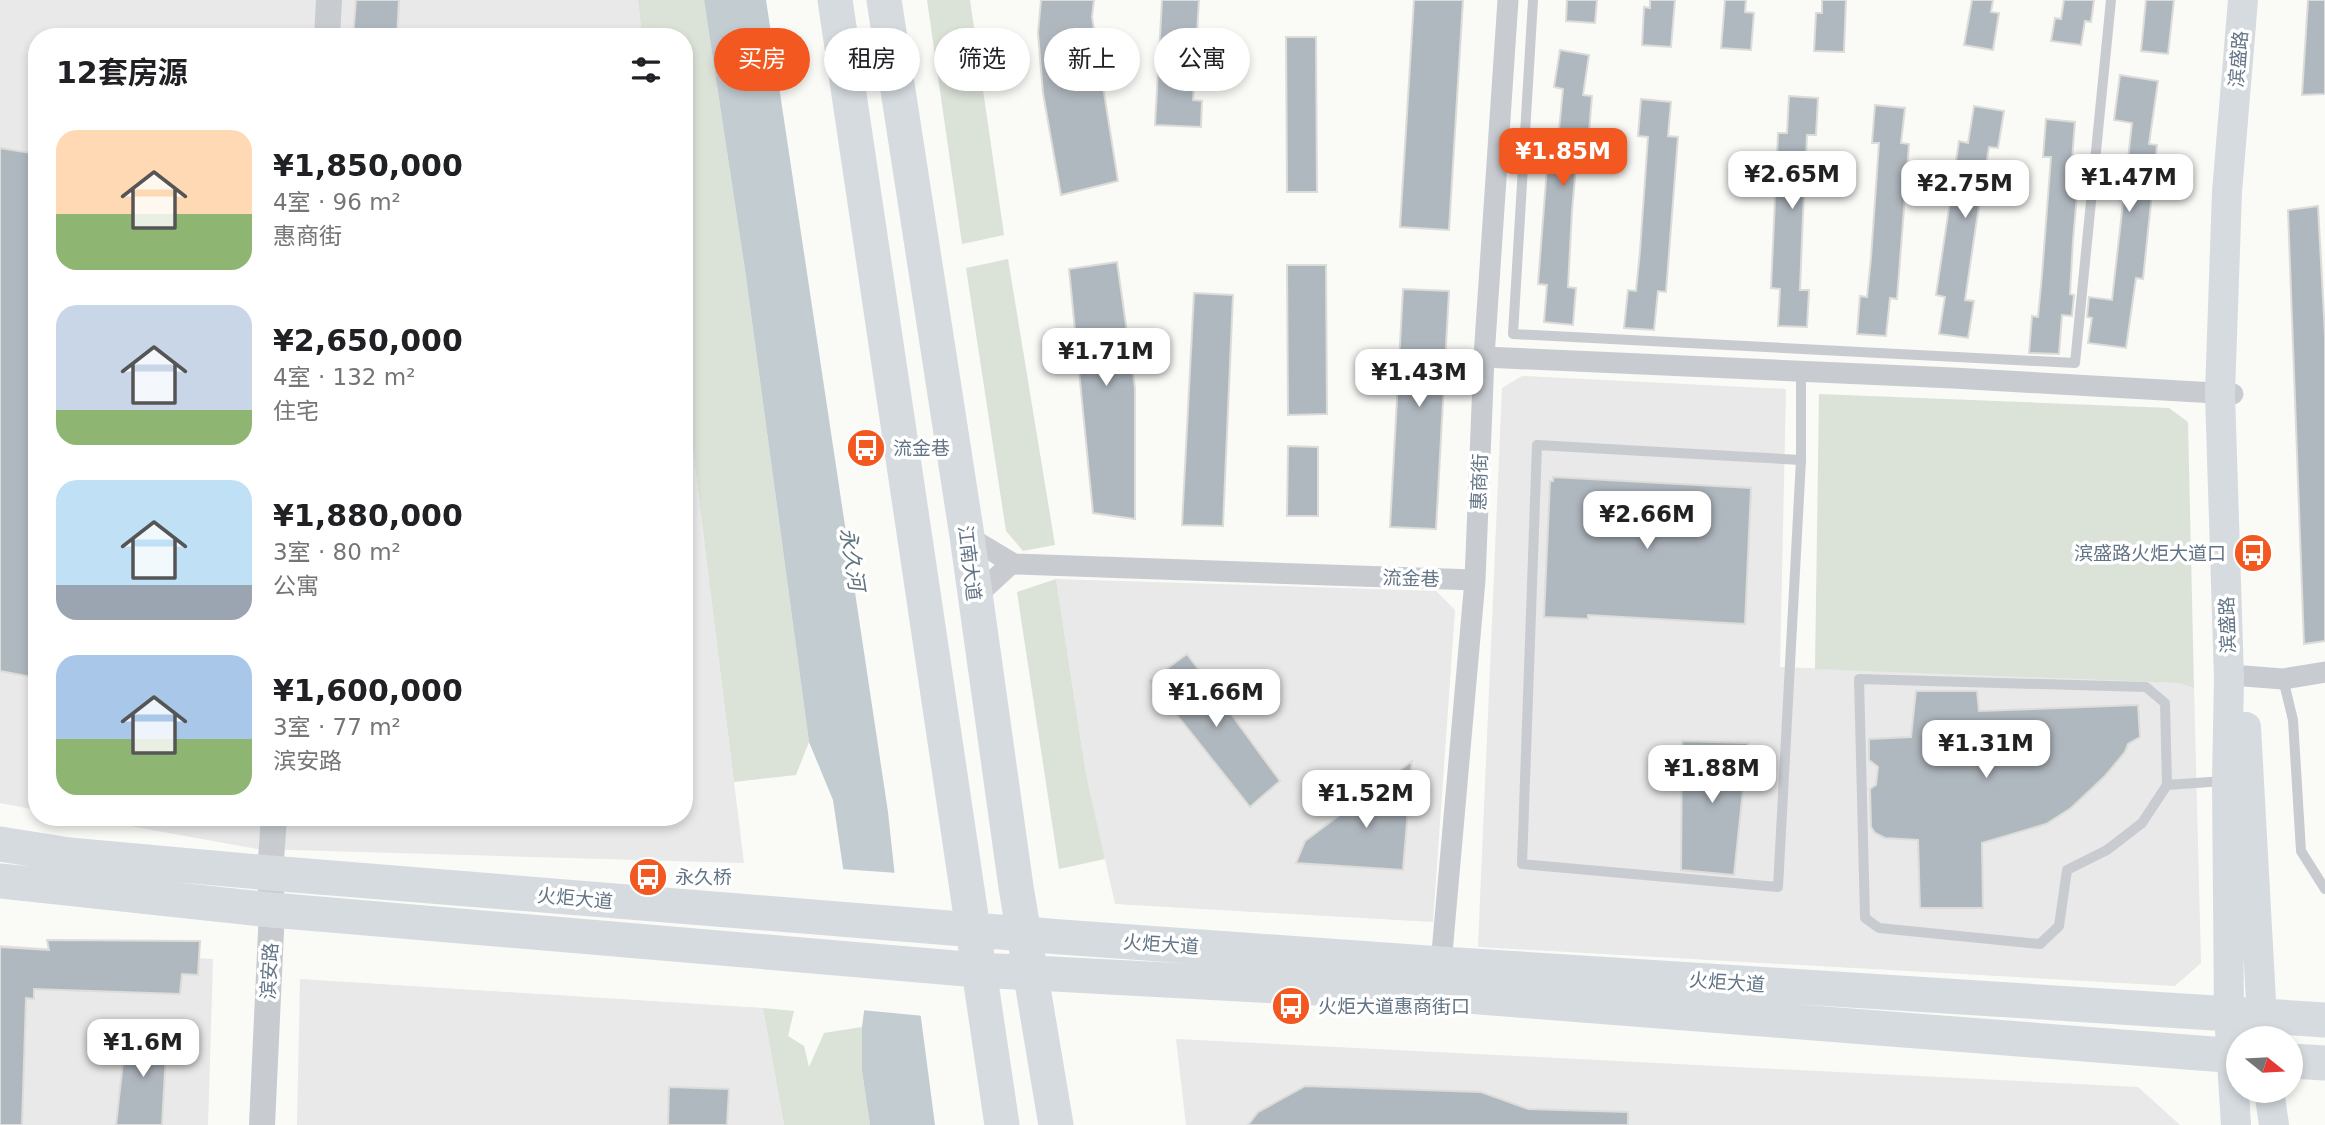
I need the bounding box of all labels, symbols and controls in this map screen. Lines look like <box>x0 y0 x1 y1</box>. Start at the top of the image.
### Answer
chip: 买房 <box>714 28 810 91</box>
chip: 租房 <box>824 28 920 91</box>
chip: 筛选 <box>934 28 1030 91</box>
chip: 新上 <box>1044 28 1140 91</box>
chip: 公寓 <box>1154 28 1250 91</box>
street label: 滨盛路 <box>2225 30 2251 88</box>
icon: filters <box>627 51 665 89</box>
text: 12套房源 <box>56 55 188 90</box>
pin: ¥1.85M <box>1506 128 1620 188</box>
text: ¥1.85M <box>1515 138 1611 164</box>
text: ¥1,850,000 <box>273 148 463 183</box>
pin: ¥2.65M <box>1735 152 1849 211</box>
pin: ¥1.47M <box>2072 154 2186 214</box>
icon: home <box>112 158 196 242</box>
pin: ¥2.75M <box>1908 160 2022 220</box>
text: ¥2.65M <box>1744 161 1840 187</box>
text: ¥1.47M <box>2081 164 2177 190</box>
text: ¥2.75M <box>1917 170 2013 196</box>
text: 4室 · 96 m² <box>273 189 401 215</box>
text: 惠商街 <box>273 223 342 249</box>
text: ¥2,650,000 <box>273 323 463 358</box>
pin: ¥1.71M <box>1049 328 1163 388</box>
icon: home <box>112 333 196 417</box>
text: ¥1.71M <box>1058 338 1154 364</box>
pin: ¥1.43M <box>1362 350 1476 409</box>
text: ¥1.43M <box>1371 359 1467 385</box>
text: 4室 · 132 m² <box>273 364 415 390</box>
text: 住宅 <box>273 398 319 424</box>
bus stop icon: 流金巷 <box>845 427 887 469</box>
place label: 流金巷 <box>893 437 950 459</box>
street label: 惠商街 <box>1467 453 1491 511</box>
pin: ¥2.66M <box>1590 491 1704 551</box>
text: ¥1,880,000 <box>273 498 463 533</box>
text: ¥2.66M <box>1599 501 1695 527</box>
icon: home <box>112 508 196 592</box>
street label: 江南大道 <box>954 524 986 602</box>
water label: 永久河 <box>835 526 869 596</box>
bus stop icon: 滨盛路火炬大道口 <box>2232 532 2274 574</box>
text: 3室 · 80 m² <box>273 539 401 565</box>
place label: 滨盛路火炬大道口 <box>2074 542 2226 564</box>
street label: 流金巷 <box>1382 566 1440 590</box>
text: 公寓 <box>273 573 319 599</box>
street label: 滨盛路 <box>2215 596 2239 654</box>
pin: ¥1.66M <box>1159 670 1273 729</box>
text: ¥1,600,000 <box>273 673 463 708</box>
text: ¥1.66M <box>1168 679 1264 705</box>
icon: home <box>112 683 196 767</box>
text: 3室 · 77 m² <box>273 714 401 740</box>
pin: ¥1.31M <box>1929 720 2043 780</box>
text: ¥1.31M <box>1938 730 2034 756</box>
pin: ¥1.88M <box>1655 746 1769 805</box>
text: 滨安路 <box>273 748 342 774</box>
text: ¥1.88M <box>1664 755 1760 781</box>
pin: ¥1.52M <box>1309 770 1423 830</box>
text: ¥1.52M <box>1318 780 1414 806</box>
bus stop icon: 永久桥 <box>627 856 669 898</box>
place label: 永久桥 <box>675 866 732 888</box>
street label: 火炬大道 <box>536 884 614 912</box>
street label: 火炬大道 <box>1122 930 1200 958</box>
street label: 滨安路 <box>257 942 281 1000</box>
street label: 火炬大道 <box>1688 968 1766 996</box>
bus stop icon: 火炬大道惠商街口 <box>1270 985 1312 1027</box>
place label: 火炬大道惠商街口 <box>1318 995 1470 1017</box>
pin: ¥1.6M <box>94 1020 192 1079</box>
north arrow <box>2226 1026 2303 1102</box>
map controls <box>2226 1026 2303 1103</box>
text: ¥1.6M <box>103 1029 183 1055</box>

